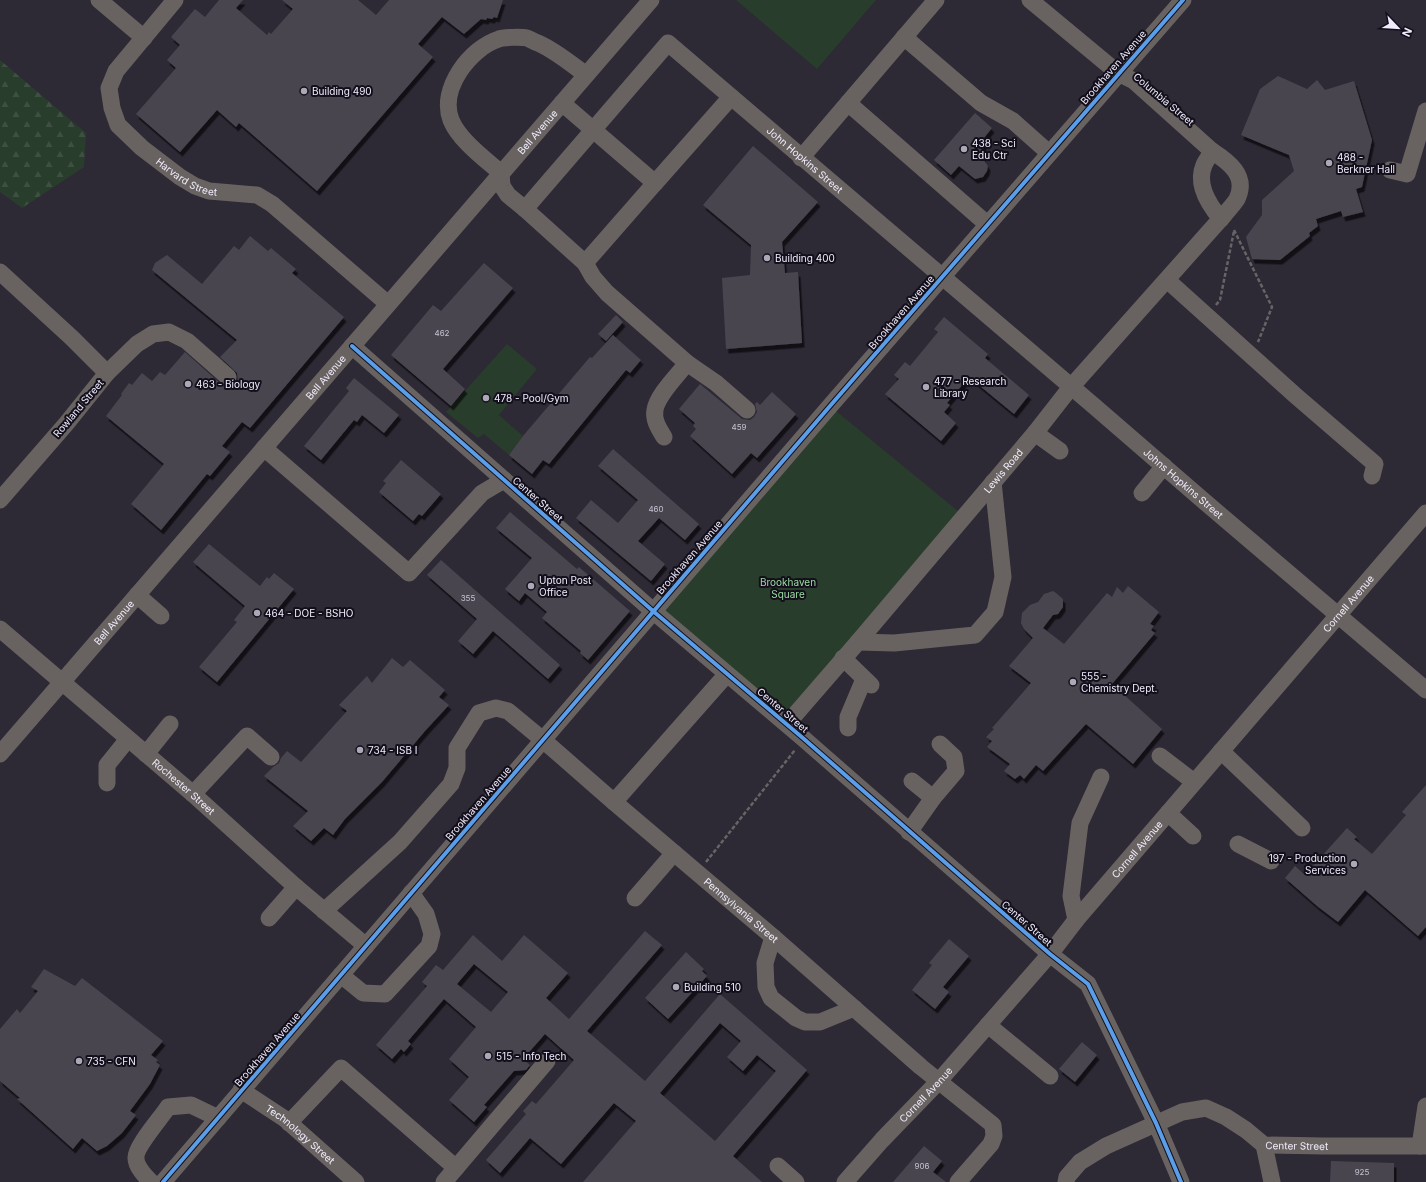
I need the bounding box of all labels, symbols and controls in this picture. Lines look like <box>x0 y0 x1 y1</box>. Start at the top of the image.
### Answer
north arrow <box>1378 8 1418 48</box>
text: N <box>1399 25 1415 39</box>
street label: Brookhaven Avenue <box>1078 27 1149 106</box>
street label: Columbia Street <box>1131 70 1197 128</box>
place label: Building 490 <box>312 85 372 97</box>
marker: Building 490 <box>299 86 309 96</box>
street label: Bell Avenue <box>515 107 560 157</box>
street label: John Hopkins Street <box>764 124 846 196</box>
place label: 438 - Sci Edu Ctr <box>972 137 1016 161</box>
marker: 438 - Sci Edu Ctr <box>959 144 969 154</box>
place label: 488 - Berkner Hall <box>1337 151 1395 175</box>
street label: Harvard Street <box>154 155 218 198</box>
marker: 488 - Berkner Hall <box>1324 158 1334 168</box>
place label: Building 400 <box>775 252 835 264</box>
marker: Building 400 <box>762 253 772 263</box>
street label: Brookhaven Avenue <box>866 272 937 351</box>
house number: 462 <box>434 328 450 338</box>
street label: Bell Avenue <box>303 352 348 402</box>
place label: 477 - Research Library <box>934 375 1006 399</box>
street label: Rowland Street <box>50 376 106 439</box>
place label: 463 - Biology <box>196 378 261 390</box>
marker: 463 - Biology <box>183 379 193 389</box>
marker: 477 - Research Library <box>921 382 931 392</box>
place label: 478 - Pool/Gym <box>494 392 569 404</box>
marker: 478 - Pool/Gym <box>481 393 491 403</box>
house number: 459 <box>732 422 747 432</box>
street label: Lewis Road <box>981 446 1025 495</box>
street label: Johns Hopkins Street <box>1141 446 1226 521</box>
street label: Center Street <box>510 474 566 525</box>
house number: 460 <box>648 504 664 514</box>
street label: Brookhaven Avenue <box>654 517 725 596</box>
street label: Cornell Avenue <box>1320 572 1376 635</box>
place label: Upton Post Office <box>539 574 592 598</box>
park label: Brookhaven Square <box>760 576 816 600</box>
marker: Upton Post Office <box>526 581 536 591</box>
house number: 355 <box>461 593 475 603</box>
street label: Bell Avenue <box>91 597 136 647</box>
place label: 464 - DOE - BSHO <box>265 607 354 619</box>
marker: 464 - DOE - BSHO <box>252 608 262 618</box>
place label: 555 - Chemistry Dept. <box>1081 670 1158 694</box>
marker: 555 - Chemistry Dept. <box>1068 677 1078 687</box>
street label: Center Street <box>755 685 811 735</box>
place label: 734 - ISB I <box>368 744 418 756</box>
marker: 734 - ISB I <box>355 745 365 755</box>
street label: Rochester Street <box>150 756 218 817</box>
street label: Brookhaven Avenue <box>443 763 514 842</box>
street label: Cornell Avenue <box>1109 818 1165 880</box>
place label: 197 - Production Services <box>1269 852 1346 876</box>
marker: 197 - Production Services <box>1349 859 1359 869</box>
street label: Pennsylvania Street <box>702 875 781 945</box>
street label: Center Street <box>999 898 1055 949</box>
place label: Building 510 <box>684 981 741 993</box>
marker: Building 510 <box>671 982 681 992</box>
street label: Brookhaven Avenue <box>232 1009 303 1088</box>
place label: 515 - Info Tech <box>496 1050 566 1062</box>
marker: 515 - Info Tech <box>483 1051 493 1061</box>
place label: 735 - CFN <box>87 1055 136 1067</box>
marker: 735 - CFN <box>74 1056 84 1066</box>
street label: Cornell Avenue <box>897 1064 955 1125</box>
street label: Technology Street <box>263 1102 338 1167</box>
street label: Center Street <box>1265 1139 1329 1152</box>
house number: 906 <box>915 1161 930 1171</box>
house number: 925 <box>1355 1167 1369 1177</box>

